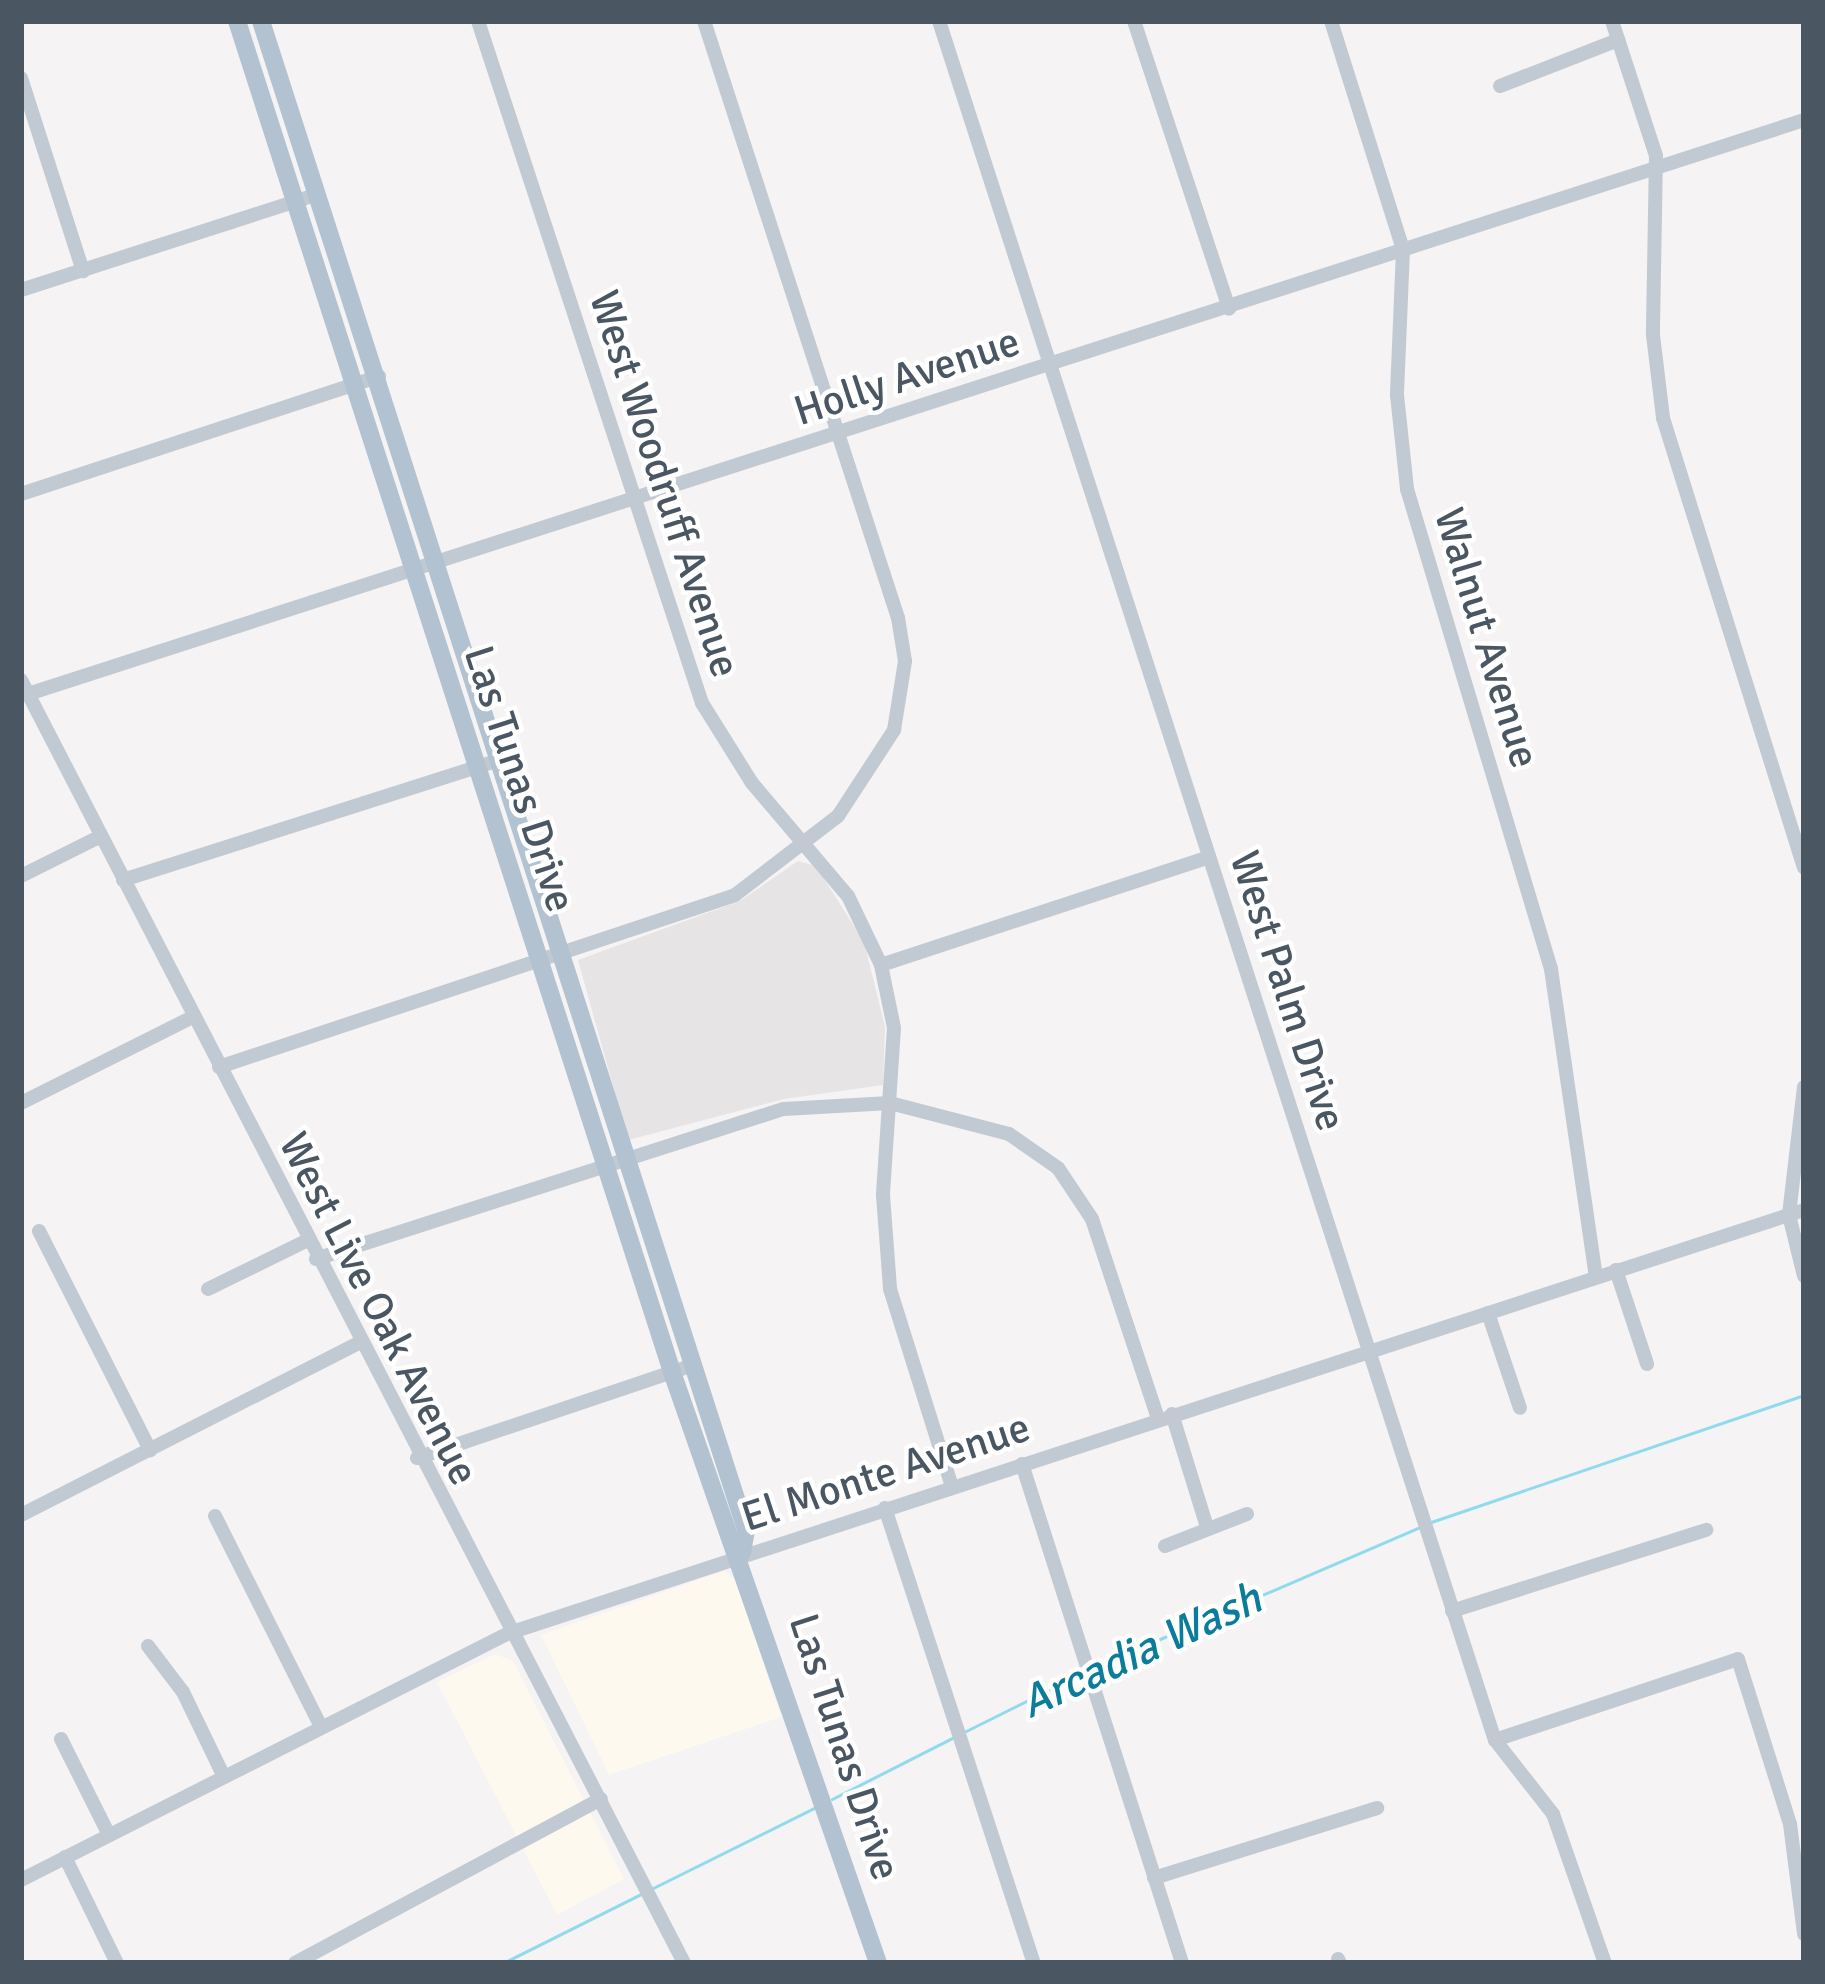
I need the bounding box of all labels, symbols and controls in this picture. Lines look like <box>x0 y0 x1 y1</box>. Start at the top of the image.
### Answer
street label: West Woodruff Avenue <box>578 284 750 684</box>
street label: Holly Avenue <box>788 317 1026 437</box>
street label: Walnut Avenue <box>1423 502 1549 774</box>
street label: Las Tunas Drive <box>452 640 586 918</box>
street label: West Palm Drive <box>1218 845 1356 1137</box>
street label: West Live Oak Avenue <box>267 1125 489 1493</box>
street label: El Monte Avenue <box>736 1403 1036 1543</box>
water label: Arcadia Wash <box>1012 1572 1270 1730</box>
street label: Las Tunas Drive <box>777 1608 911 1886</box>

